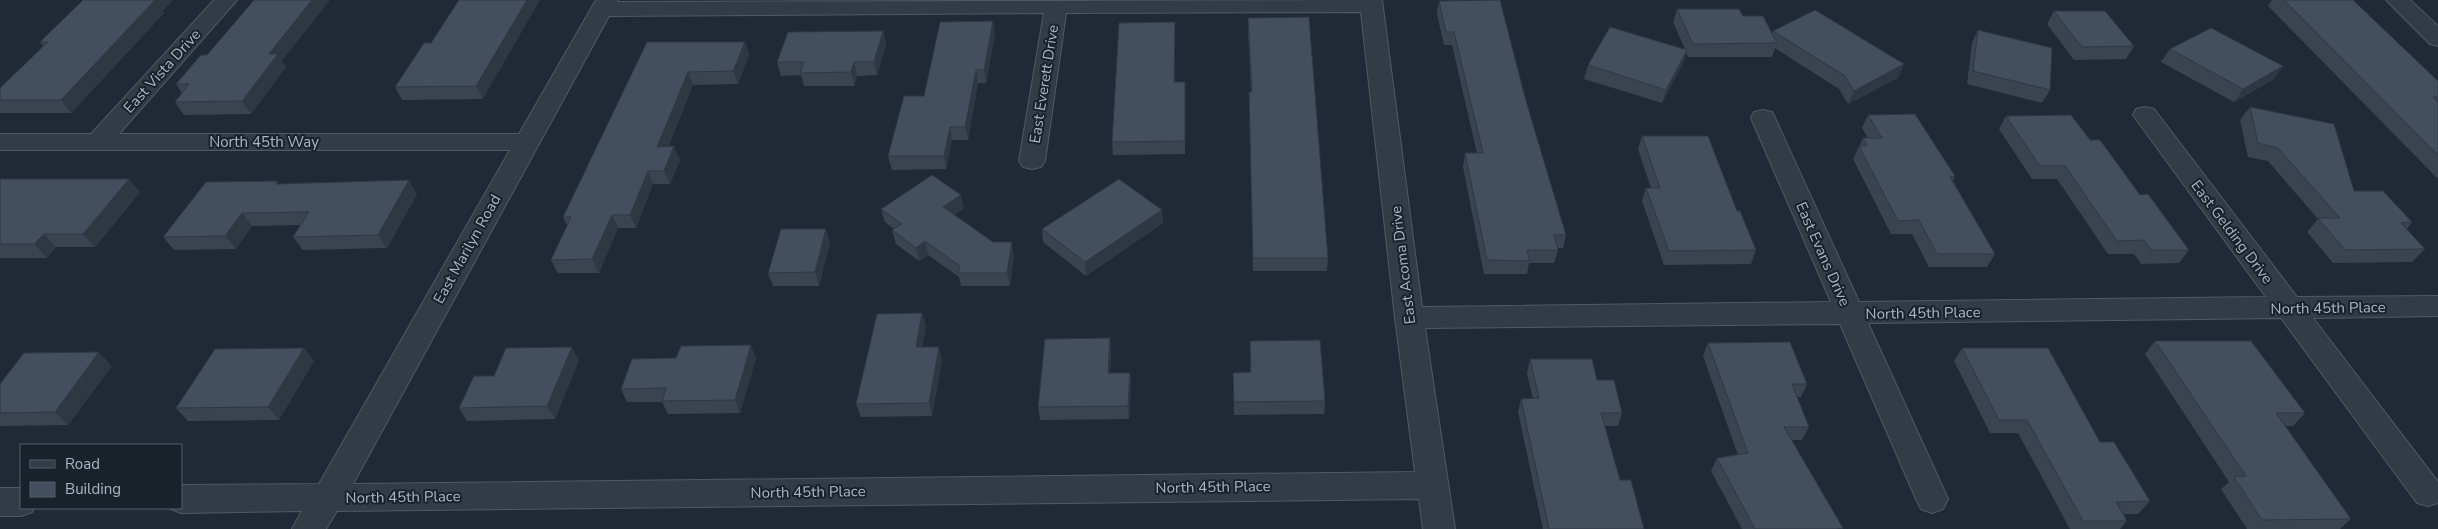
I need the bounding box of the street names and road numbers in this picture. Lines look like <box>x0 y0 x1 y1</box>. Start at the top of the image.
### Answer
street label: East Everett Drive <box>1025 23 1063 145</box>
street label: East Vista Drive <box>119 25 205 117</box>
street label: North 45th Way <box>209 132 319 152</box>
street label: East Gelding Drive <box>2186 176 2278 288</box>
street label: East Marilyn Road <box>429 191 505 307</box>
street label: East Evans Drive <box>1791 199 1855 309</box>
street label: East Acoma Drive <box>1386 205 1420 325</box>
street label: North 45th Place <box>2270 297 2386 319</box>
street label: North 45th Place <box>1865 302 1981 324</box>
street label: North 45th Place <box>1155 476 1271 498</box>
street label: North 45th Place <box>750 481 866 503</box>
street label: North 45th Place <box>345 486 461 508</box>

